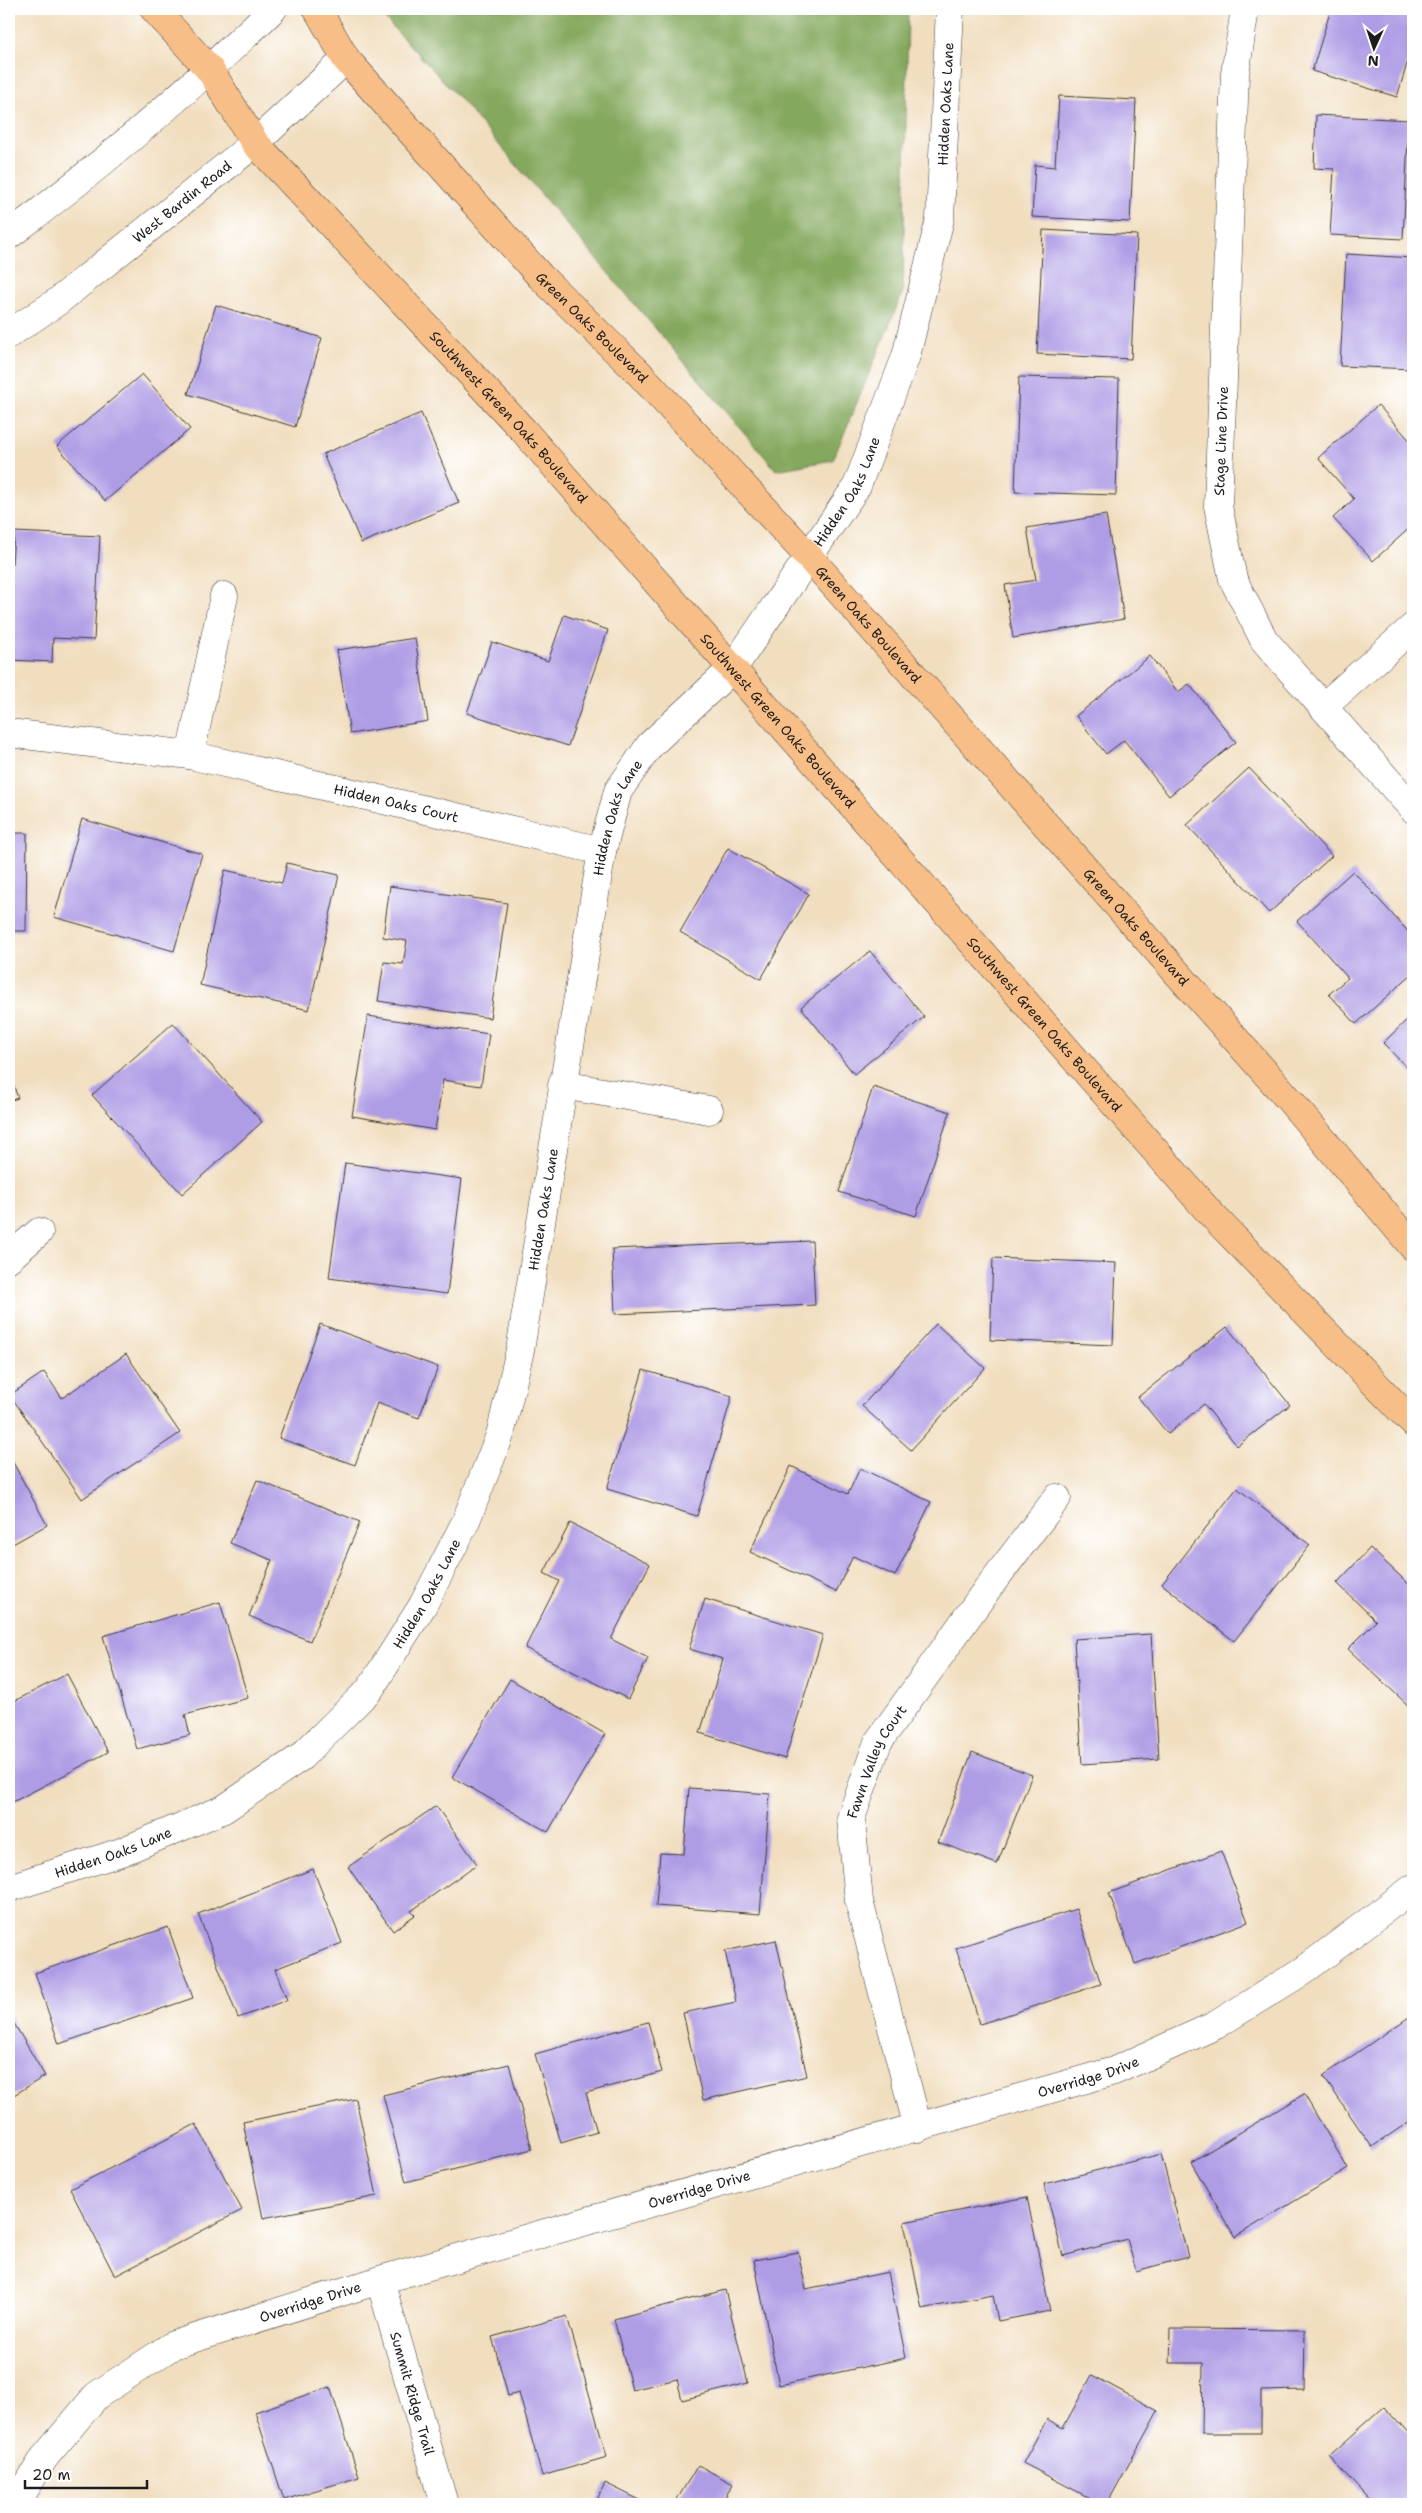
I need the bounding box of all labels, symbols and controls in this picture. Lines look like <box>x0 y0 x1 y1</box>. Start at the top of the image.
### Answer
north arrow <box>1350 22 1400 72</box>
street label: Hidden Oaks Lane <box>934 42 957 166</box>
text: N <box>1367 52 1379 70</box>
street label: West Bardin Road <box>129 156 235 247</box>
street label: Green Oaks Boulevard <box>532 268 653 387</box>
street label: Southwest Green Oaks Boulevard <box>426 327 592 507</box>
street label: Stage Line Drive <box>1210 386 1232 496</box>
street label: Hidden Oaks Lane <box>809 434 884 550</box>
street label: Green Oaks Boulevard <box>812 562 926 687</box>
street label: Southwest Green Oaks Boulevard <box>697 630 860 812</box>
street label: Hidden Oaks Lane <box>589 756 646 877</box>
street label: Hidden Oaks Court <box>332 780 461 826</box>
street label: Green Oaks Boulevard <box>1080 864 1193 990</box>
street label: Southwest Green Oaks Boulevard <box>963 933 1126 1116</box>
street label: Hidden Oaks Lane <box>524 1147 562 1272</box>
street label: Hidden Oaks Lane <box>389 1535 465 1652</box>
street label: Fawn Valley Court <box>843 1701 911 1821</box>
street label: Hidden Oaks Lane <box>52 1823 174 1882</box>
street label: Overridge Drive <box>1035 2052 1142 2101</box>
street label: Overridge Drive <box>646 2166 753 2212</box>
street label: Overridge Drive <box>257 2277 363 2326</box>
street label: Summit Ridge Trail <box>386 2330 439 2458</box>
scale bar <box>25 2458 148 2490</box>
text: 20 m <box>32 2465 71 2485</box>

